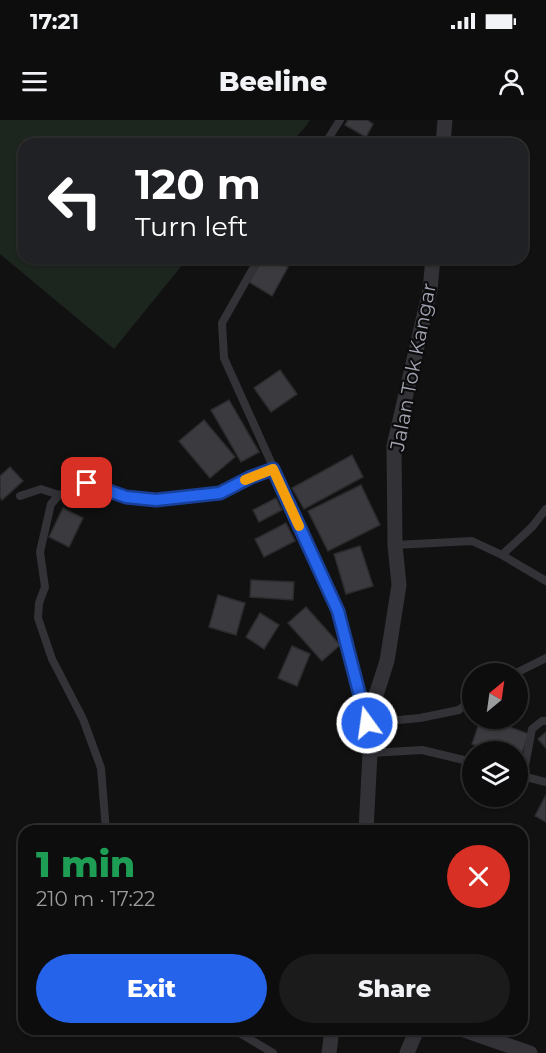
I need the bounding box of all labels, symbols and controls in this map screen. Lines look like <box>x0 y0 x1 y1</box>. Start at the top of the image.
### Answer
text: 17:21 <box>30 8 79 35</box>
icon: menu <box>18 65 51 98</box>
text: Beeline <box>219 65 327 98</box>
icon: person <box>495 65 528 98</box>
text: 120 m <box>135 158 261 210</box>
icon: left <box>36 162 114 240</box>
text: Turn left <box>135 210 248 243</box>
street label: Jalan Tok Kangar <box>385 281 441 454</box>
pin <box>61 457 112 508</box>
icon: arrive <box>70 466 103 499</box>
north arrow <box>462 663 528 729</box>
map controls <box>462 663 528 807</box>
position arrow <box>335 691 399 755</box>
button: layers <box>462 741 528 807</box>
text: 1 min <box>36 842 135 886</box>
button: close <box>447 845 510 908</box>
text: 210 m · 17:22 <box>36 887 155 911</box>
button: Exit <box>36 954 267 1023</box>
button: Share <box>279 954 510 1023</box>

